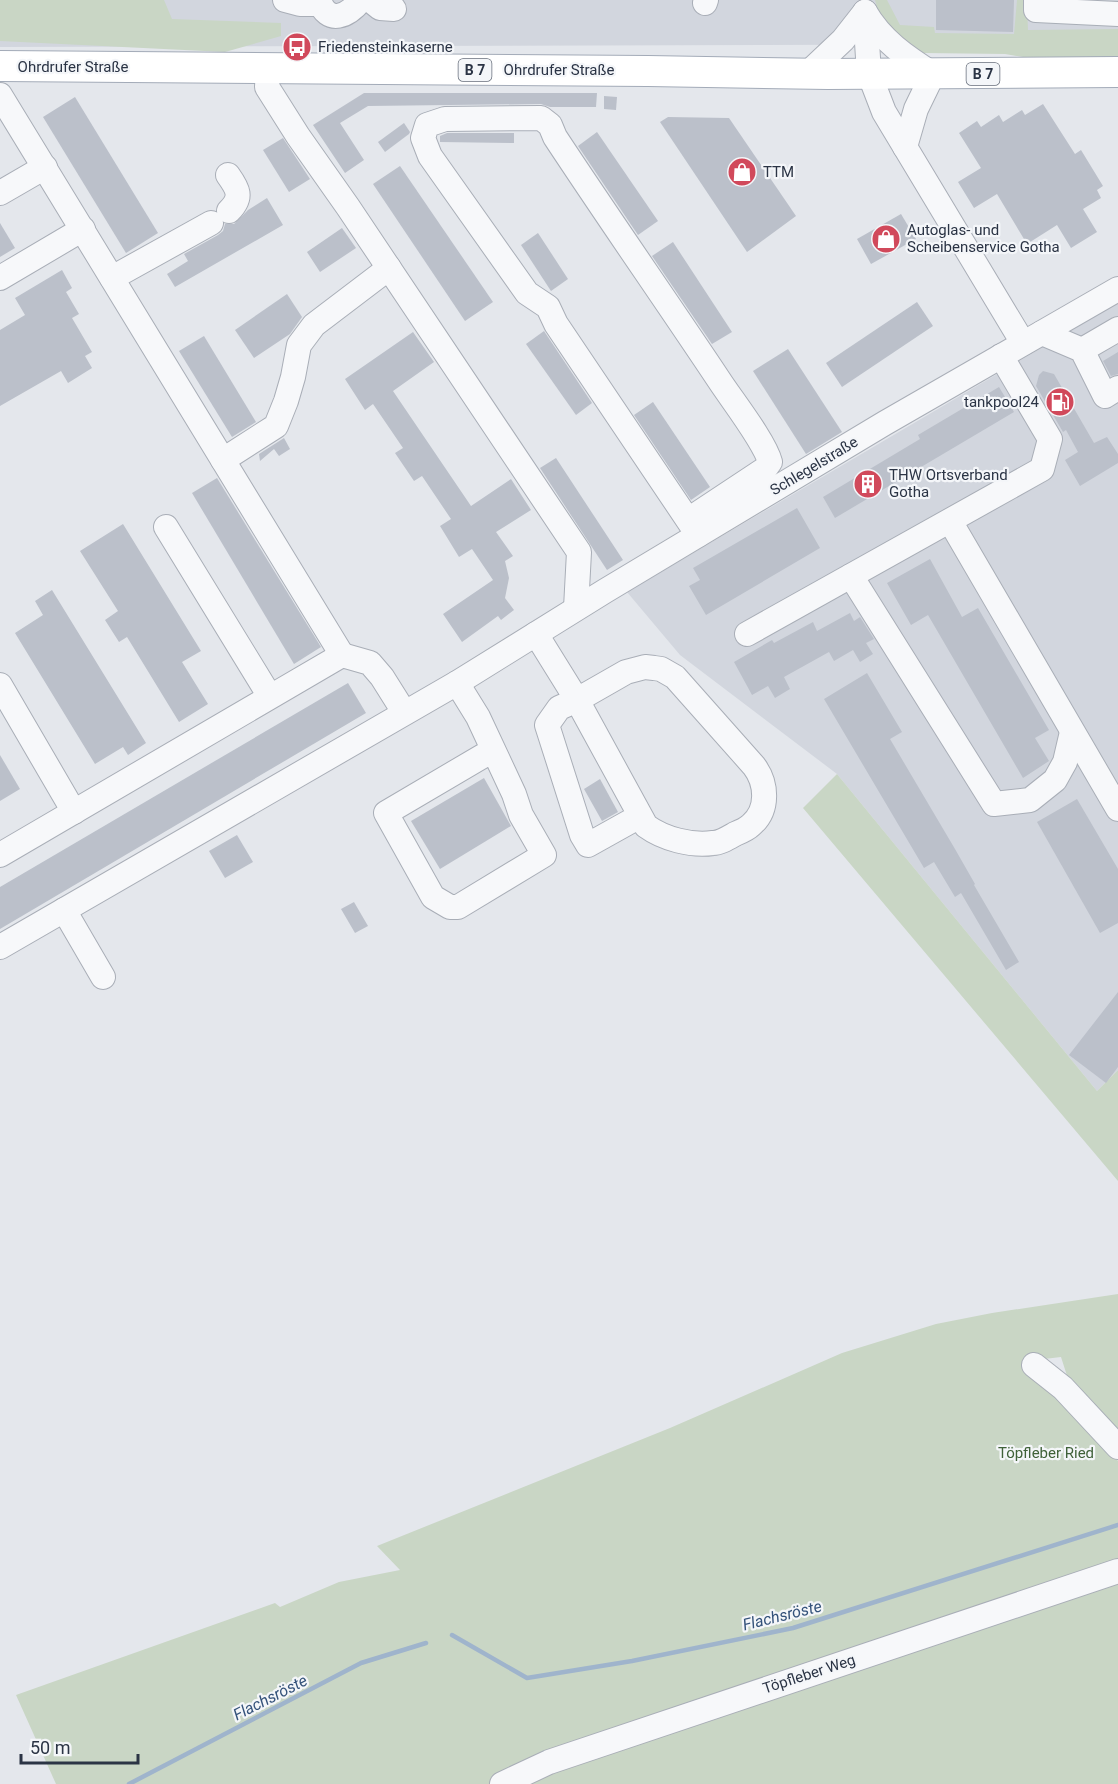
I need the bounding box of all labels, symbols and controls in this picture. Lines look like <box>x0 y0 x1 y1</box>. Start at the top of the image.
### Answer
bus stop icon: Friedensteinkaserne <box>281 31 313 63</box>
place label: Friedensteinkaserne <box>318 38 453 56</box>
street label: Ohrdrufer Straße <box>18 58 128 76</box>
road number: B 7 <box>458 59 492 81</box>
street label: Ohrdrufer Straße <box>504 61 614 79</box>
road number: B 7 <box>966 63 1000 85</box>
shop icon: TTM <box>726 156 758 188</box>
place label: TTM <box>763 163 794 181</box>
place label: Autoglas- und Scheibenservice Gotha <box>907 221 1060 256</box>
shop icon: Autoglas- und Scheibenservice Gotha <box>870 223 902 255</box>
fuel station icon: tankpool24 <box>1044 386 1076 418</box>
place label: tankpool24 <box>964 393 1040 411</box>
street label: Schlegelstraße <box>767 433 861 499</box>
place label: THW Ortsverband Gotha <box>889 466 1008 501</box>
building icon: THW Ortsverband Gotha <box>852 468 884 500</box>
park label: Töpfleber Ried <box>998 1444 1094 1462</box>
water label: Flachsröste <box>741 1596 824 1634</box>
street label: Töpfleber Weg <box>760 1651 858 1697</box>
water label: Flachsröste <box>230 1671 311 1724</box>
scale bar <box>21 1727 138 1765</box>
text: 50 m <box>30 1737 70 1758</box>

